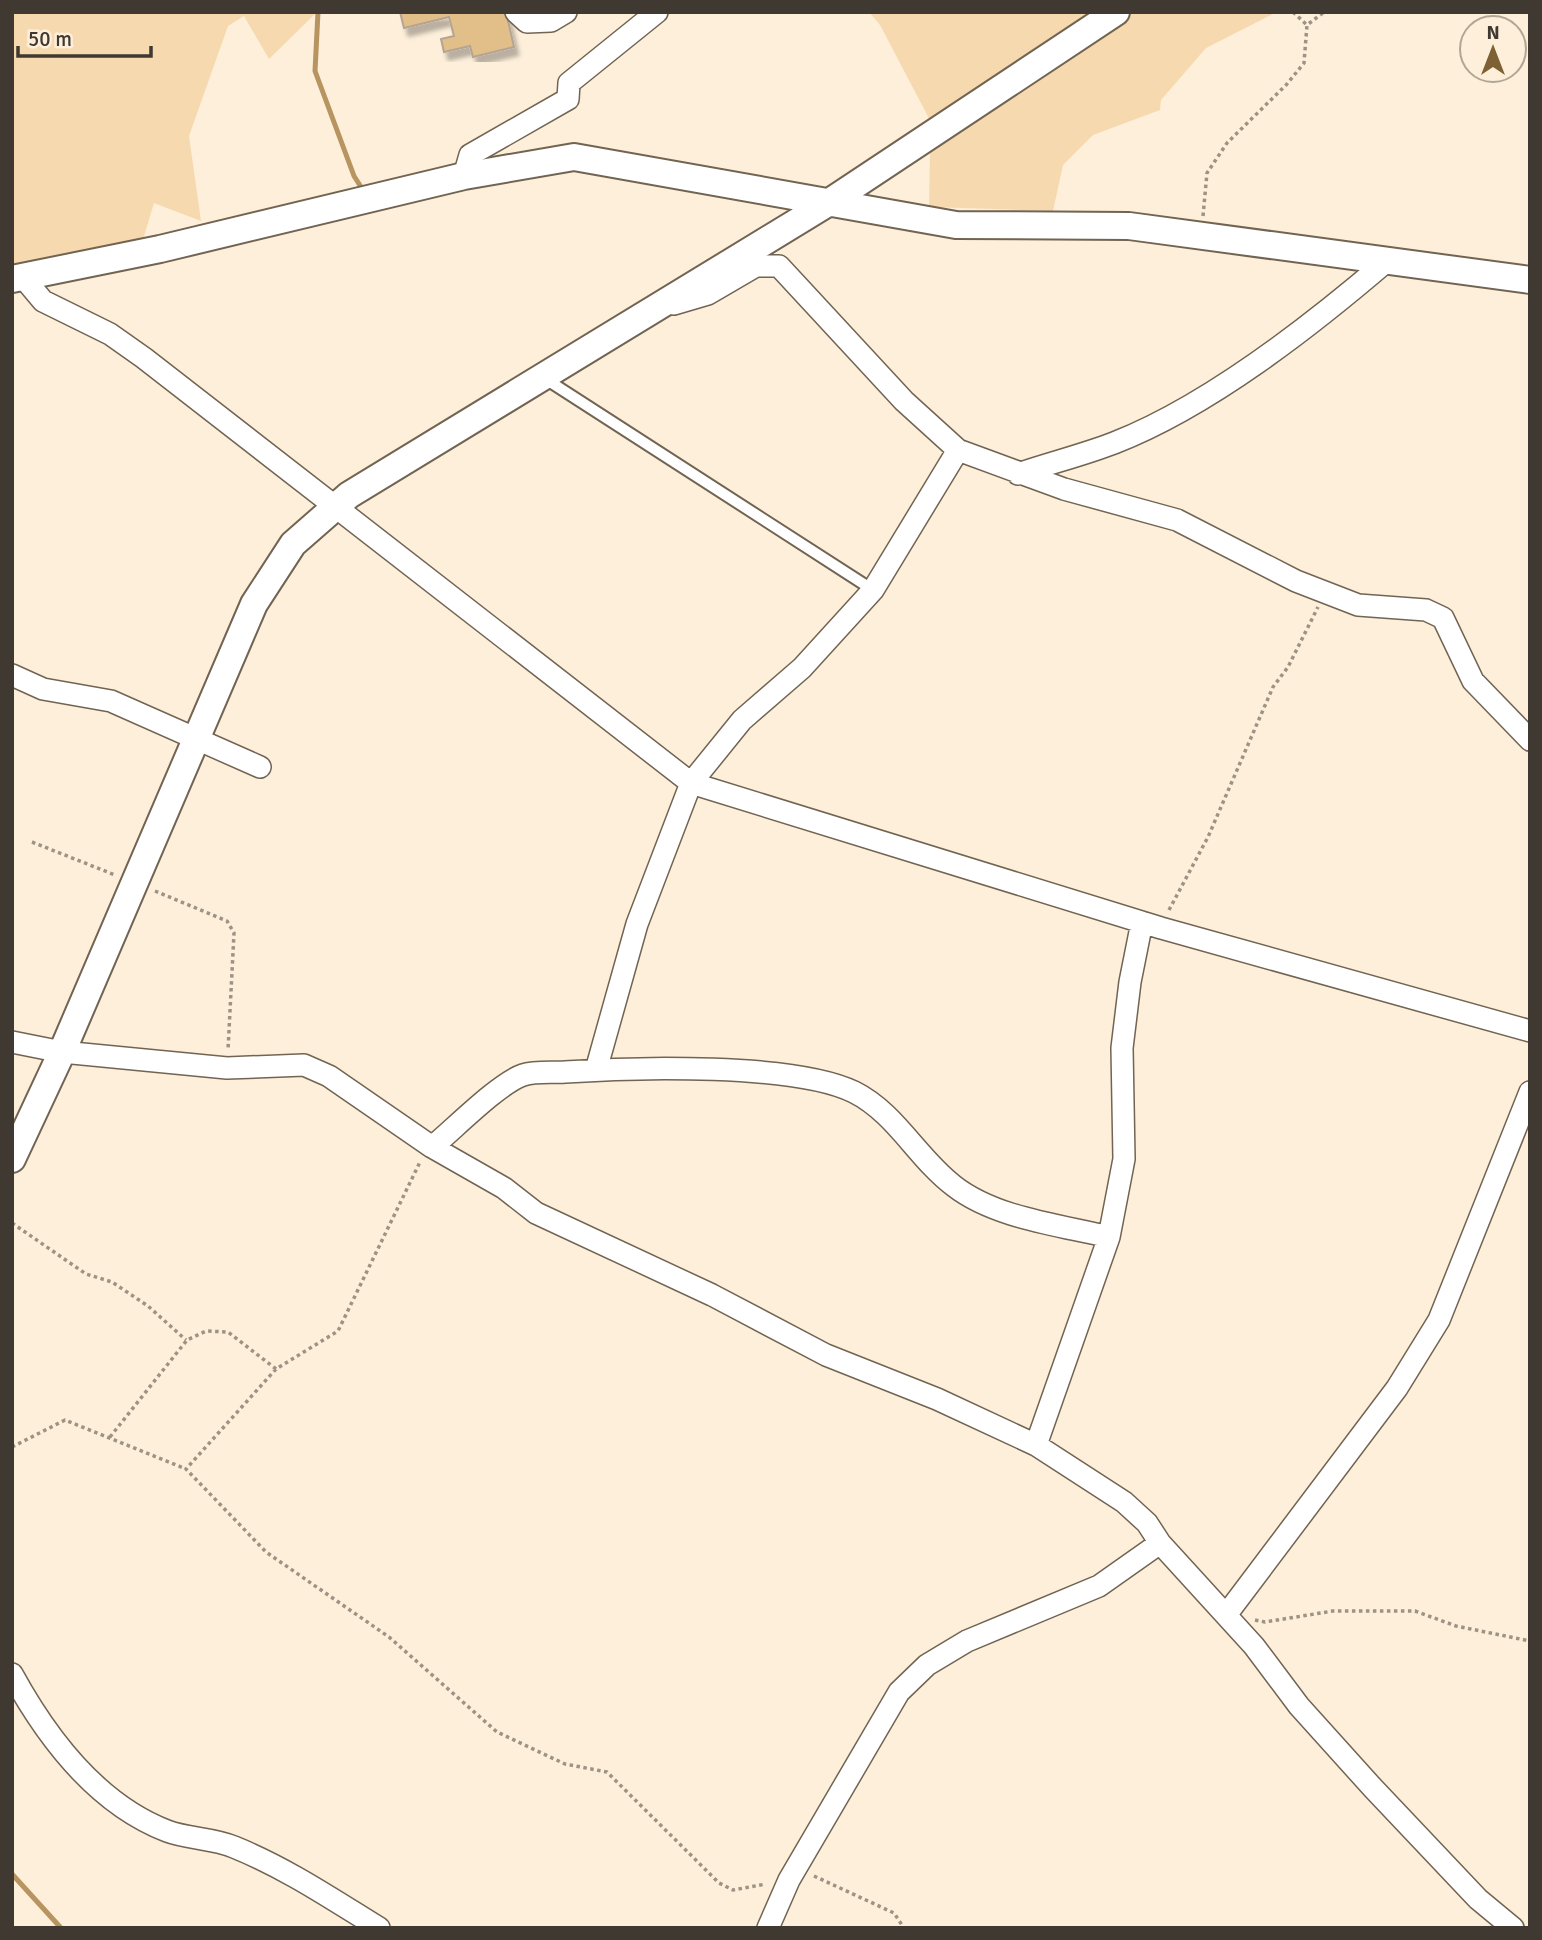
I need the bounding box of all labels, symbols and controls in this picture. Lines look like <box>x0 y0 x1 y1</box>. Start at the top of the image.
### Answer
scale bar <box>18 14 150 58</box>
north arrow <box>1458 14 1528 84</box>
text: N <box>1486 21 1500 45</box>
text: 50 m <box>28 26 72 52</box>

